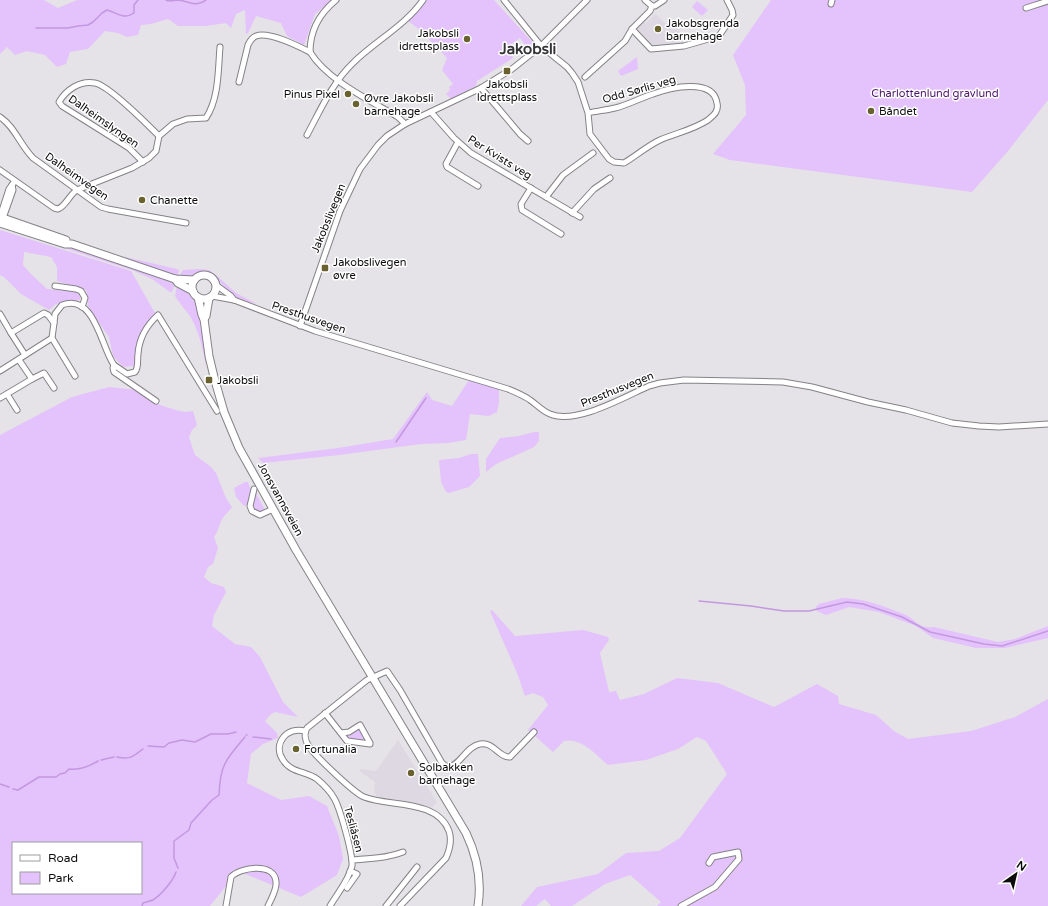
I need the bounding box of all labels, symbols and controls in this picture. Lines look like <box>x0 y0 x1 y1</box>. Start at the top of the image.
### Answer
place label: Jakobsgrenda barnehage <box>666 17 739 43</box>
marker: Jakobsgrenda barnehage <box>653 24 663 34</box>
place label: Jakobsli idrettsplass <box>399 27 459 53</box>
marker: Jakobsli idrettsplass <box>462 34 472 44</box>
district label: Jakobsli <box>499 40 556 58</box>
marker: Jakobsli Idrettsplass <box>502 66 512 76</box>
street label: Odd Sørlis veg <box>601 73 677 106</box>
place label: Jakobsli Idrettsplass <box>477 78 537 104</box>
park label: Charlottenlund gravlund <box>871 87 999 100</box>
place label: Pinus Pixel <box>284 88 340 101</box>
marker: Pinus Pixel <box>343 89 353 99</box>
street label: Dalheimslyngen <box>66 92 142 151</box>
place label: Øvre Jakobsli barnehage <box>364 92 434 118</box>
marker: Øvre Jakobsli barnehage <box>351 99 361 109</box>
place label: Båndet <box>879 105 917 118</box>
marker: Båndet <box>866 106 876 116</box>
street label: Per Kvists veg <box>465 133 534 182</box>
street label: Dalheimvegen <box>42 150 111 203</box>
street label: Jakobslivegen <box>309 182 348 255</box>
place label: Chanette <box>150 194 198 207</box>
marker: Chanette <box>137 195 147 205</box>
place label: Jakobslivegen øvre <box>333 256 406 282</box>
marker: Jakobslivegen øvre <box>320 263 330 273</box>
street label: Presthusvegen <box>270 299 348 336</box>
street label: Presthusvegen <box>579 369 656 410</box>
place label: Jakobsli <box>217 374 259 387</box>
marker: Jakobsli <box>204 375 214 385</box>
street label: Jonsvannsveien <box>255 460 306 538</box>
place label: Fortunalia <box>304 743 357 756</box>
marker: Fortunalia <box>291 744 301 754</box>
place label: Solbakken barnehage <box>419 761 475 787</box>
marker: Solbakken barnehage <box>406 768 416 778</box>
street label: Tesliåsen <box>341 805 366 854</box>
legend <box>12 842 142 894</box>
text: Road <box>48 851 78 865</box>
north arrow <box>996 854 1036 894</box>
text: N <box>1014 858 1029 874</box>
text: Park <box>48 871 74 885</box>

